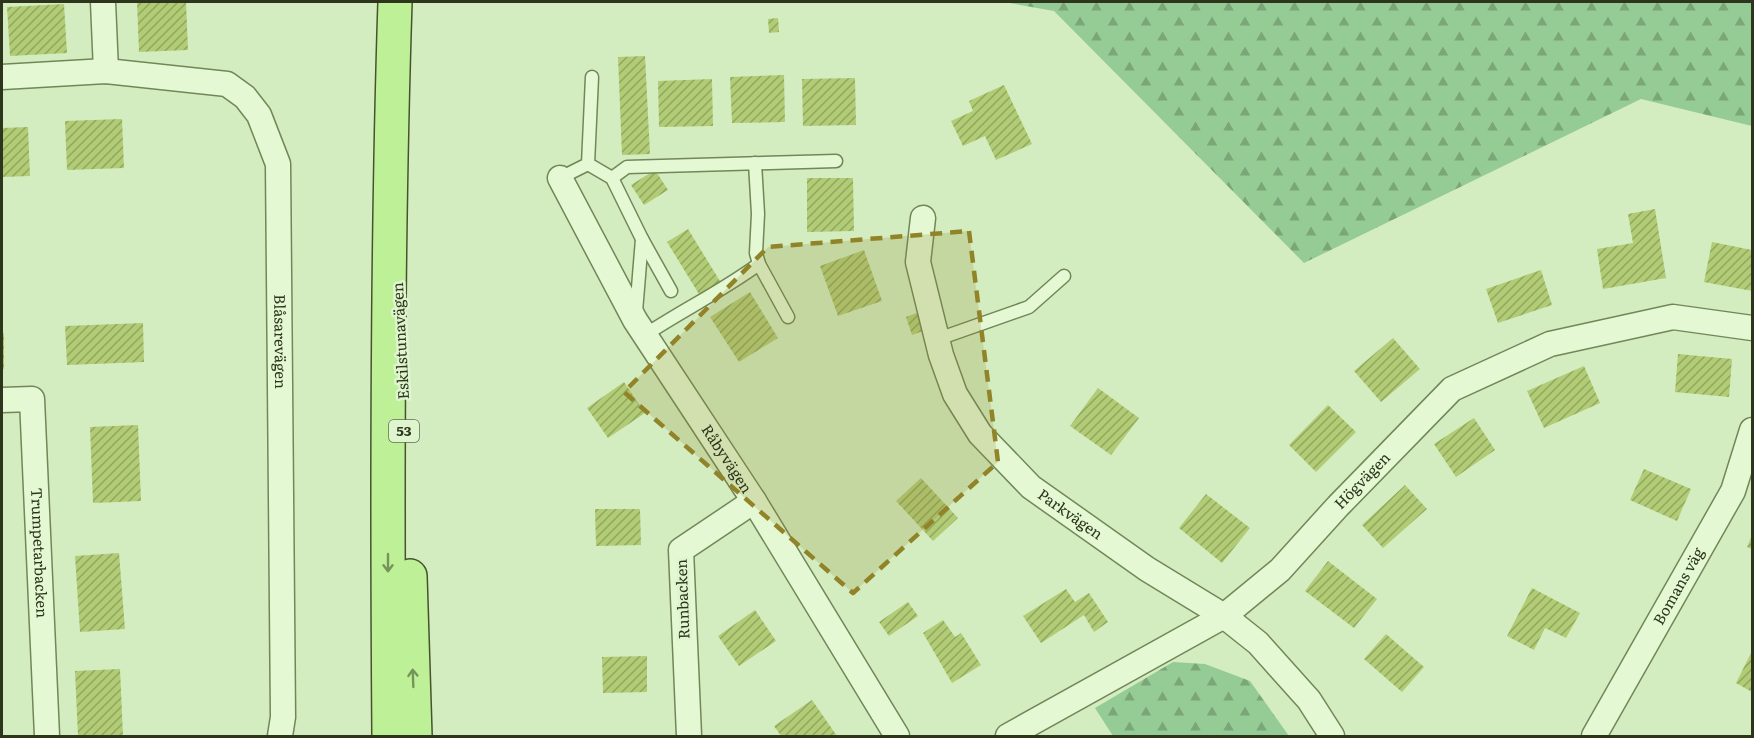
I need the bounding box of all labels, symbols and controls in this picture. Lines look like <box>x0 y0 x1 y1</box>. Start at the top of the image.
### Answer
street label: Eskilstunavägen <box>385 282 414 400</box>
street label: Blåsarevägen <box>269 294 293 389</box>
street label: Råbyvägen <box>697 419 759 497</box>
road number: 53 <box>389 420 419 442</box>
street label: Högvägen <box>1328 446 1395 514</box>
street label: Parkvägen <box>1034 482 1108 544</box>
street label: Trumpetarbacken <box>26 487 55 618</box>
street label: Bomans väg <box>1646 542 1709 629</box>
one-way arrow <box>382 552 394 572</box>
street label: Runbacken <box>669 559 694 640</box>
one-way arrow <box>407 669 419 689</box>

